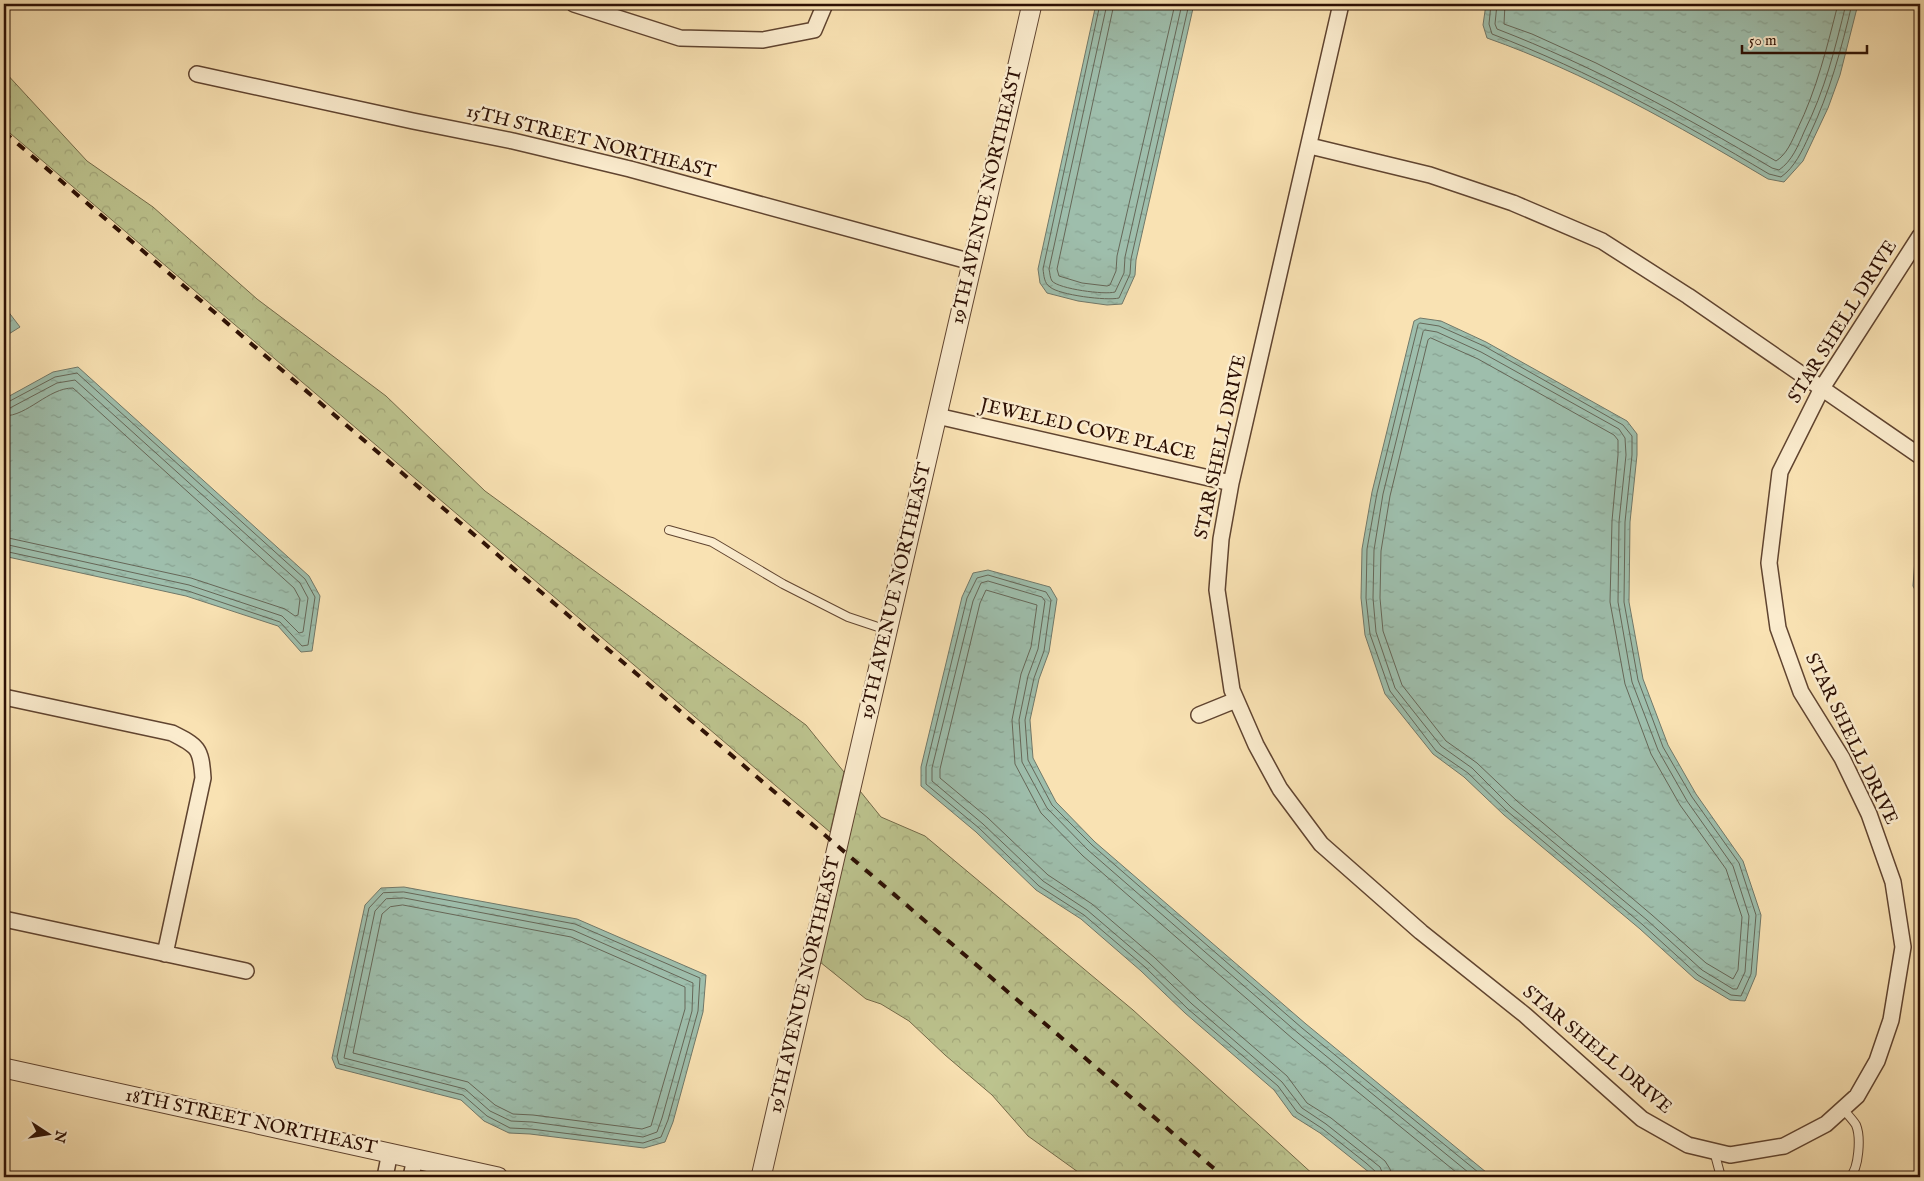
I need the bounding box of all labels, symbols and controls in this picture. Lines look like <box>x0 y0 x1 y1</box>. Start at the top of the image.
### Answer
scale bar <box>1742 22 1866 54</box>
text: 50 m <box>1749 31 1777 50</box>
street label: 19TH AVENUE NORTHEAST <box>946 65 1028 327</box>
street label: 15TH STREET NORTHEAST <box>464 99 718 185</box>
street label: STAR SHELL DRIVE <box>1783 236 1903 408</box>
street label: STAR SHELL DRIVE <box>1190 353 1252 541</box>
street label: JEWELED COVE PLACE <box>976 393 1198 467</box>
street label: 19TH AVENUE NORTHEAST <box>855 460 937 722</box>
street label: STAR SHELL DRIVE <box>1799 649 1903 829</box>
street label: 19TH AVENUE NORTHEAST <box>764 854 846 1116</box>
street label: STAR SHELL DRIVE <box>1517 980 1677 1120</box>
street label: 18TH STREET NORTHEAST <box>123 1084 379 1160</box>
north arrow <box>22 1108 72 1158</box>
text: N <box>50 1128 70 1144</box>

